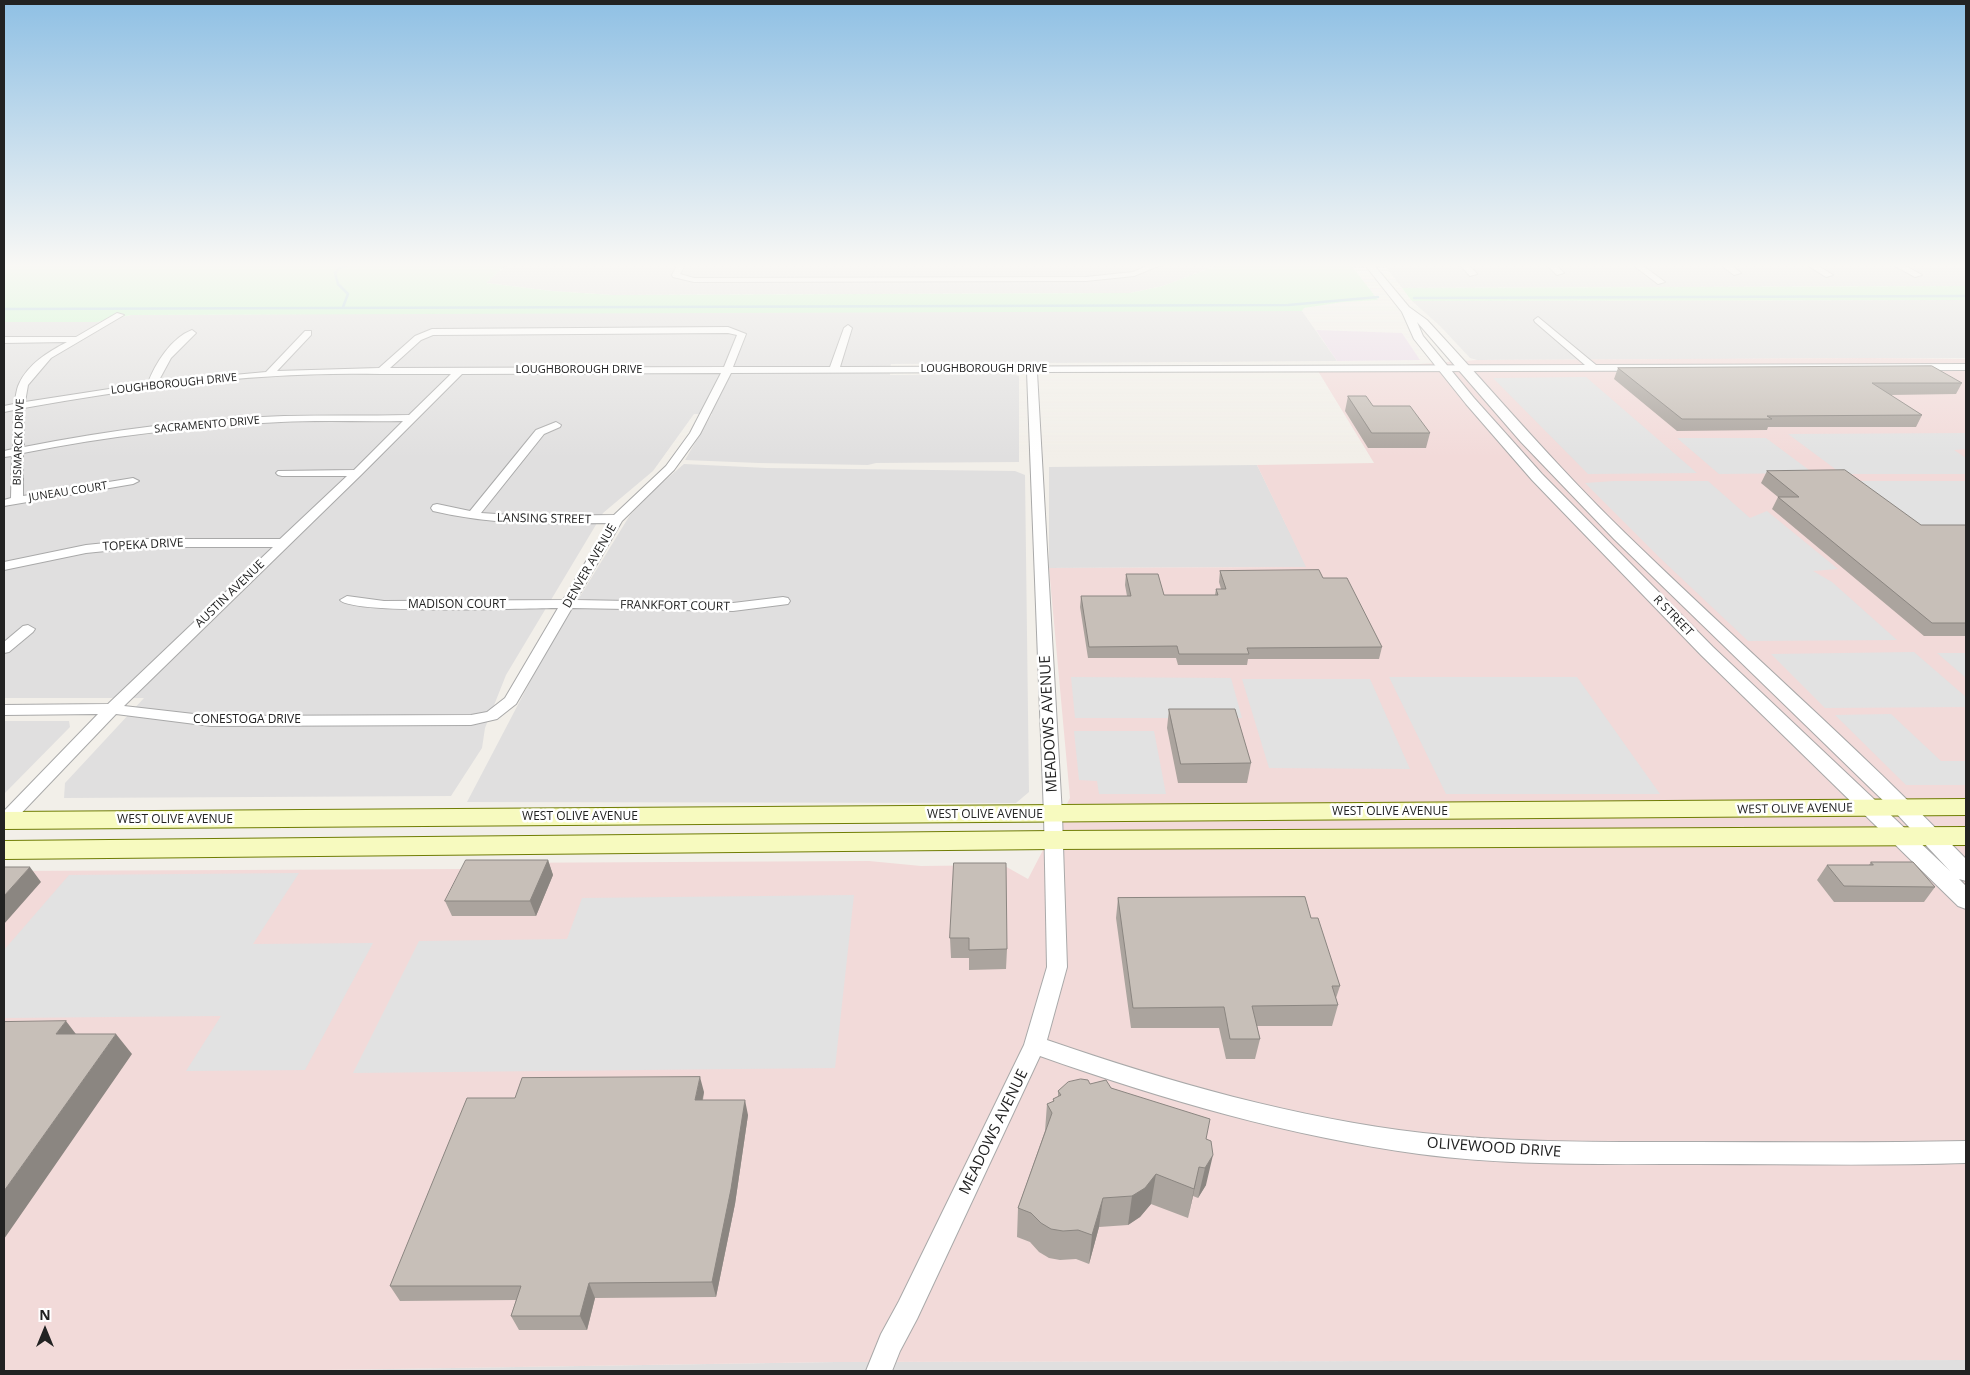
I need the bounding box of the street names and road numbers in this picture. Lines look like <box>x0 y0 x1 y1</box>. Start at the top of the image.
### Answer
street label: LOUGHBOROUGH DRIVE <box>921 362 1047 376</box>
street label: LOUGHBOROUGH DRIVE <box>516 363 642 377</box>
street label: LOUGHBOROUGH DRIVE <box>110 371 238 397</box>
street label: BISMARCK DRIVE <box>11 398 27 486</box>
street label: SACRAMENTO DRIVE <box>154 414 260 436</box>
street label: JUNEAU COURT <box>28 479 108 505</box>
street label: LANSING STREET <box>497 511 591 527</box>
street label: DENVER AVENUE <box>560 521 620 611</box>
street label: TOPEKA DRIVE <box>102 536 184 554</box>
street label: AUSTIN AVENUE <box>192 557 268 631</box>
street label: R STREET <box>1650 593 1696 639</box>
street label: MADISON COURT <box>408 598 506 612</box>
street label: FRANKFORT COURT <box>620 598 730 614</box>
street label: MEADOWS AVENUE <box>1036 655 1062 793</box>
street label: CONESTOGA DRIVE <box>193 713 301 727</box>
street label: WEST OLIVE AVENUE <box>1737 801 1853 817</box>
street label: WEST OLIVE AVENUE <box>1332 805 1448 819</box>
street label: WEST OLIVE AVENUE <box>927 808 1043 822</box>
street label: WEST OLIVE AVENUE <box>522 810 638 824</box>
street label: WEST OLIVE AVENUE <box>117 813 233 827</box>
street label: MEADOWS AVENUE <box>956 1066 1032 1198</box>
street label: OLIVEWOOD DRIVE <box>1426 1134 1562 1162</box>

